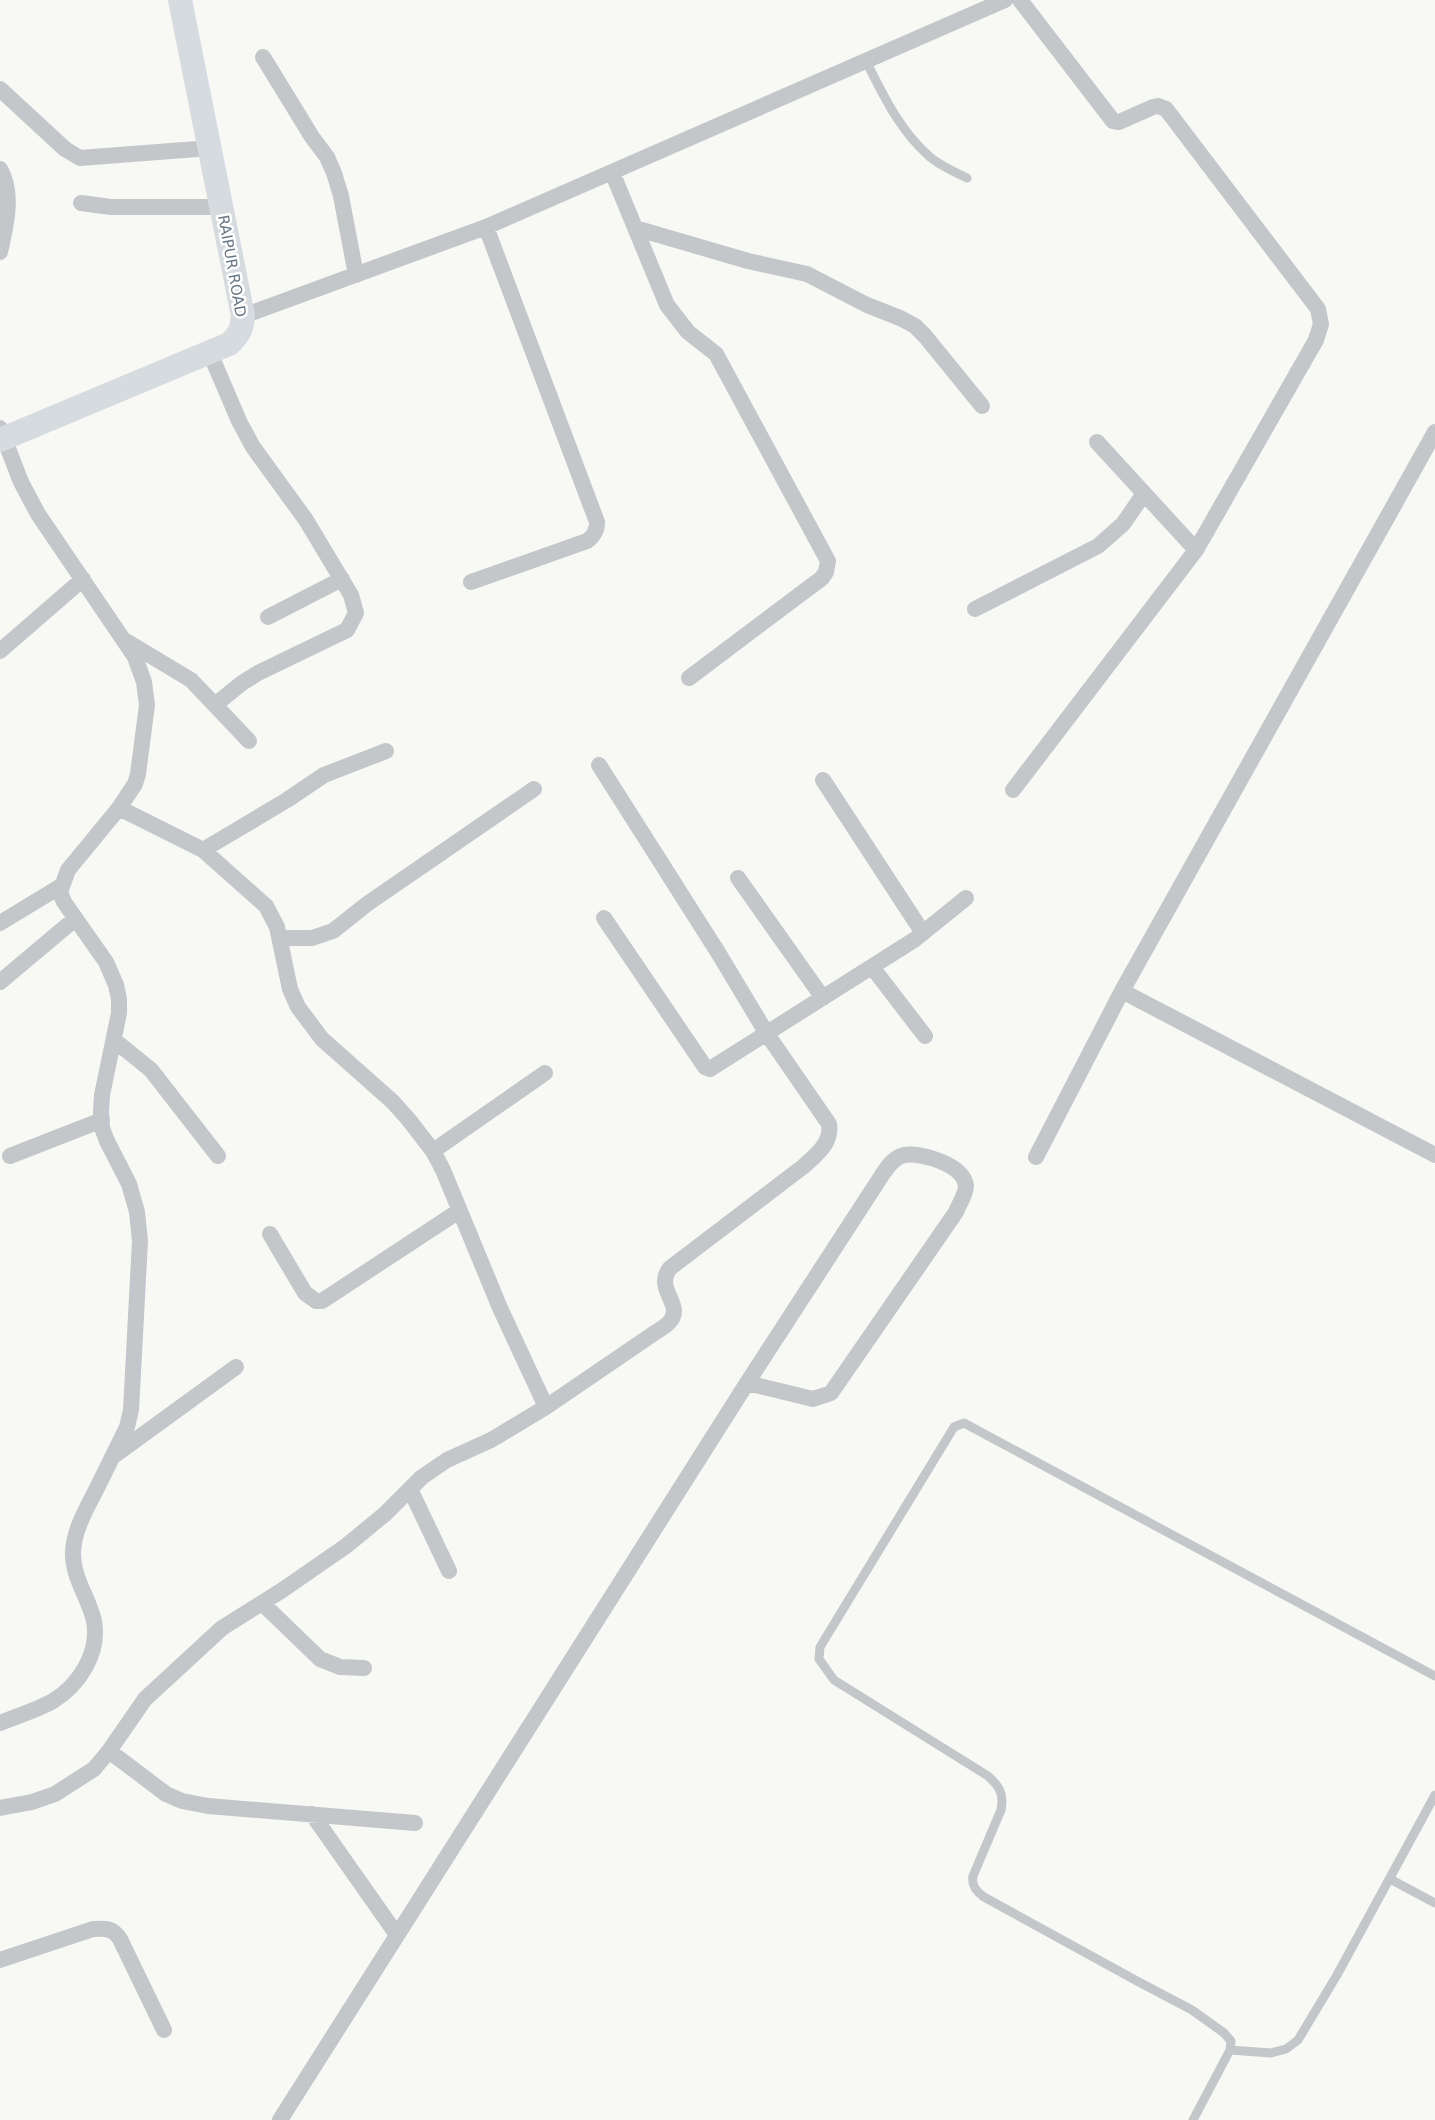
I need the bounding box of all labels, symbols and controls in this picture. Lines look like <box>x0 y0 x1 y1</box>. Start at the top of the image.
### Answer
street label: RAIPUR ROAD <box>214 213 250 319</box>

